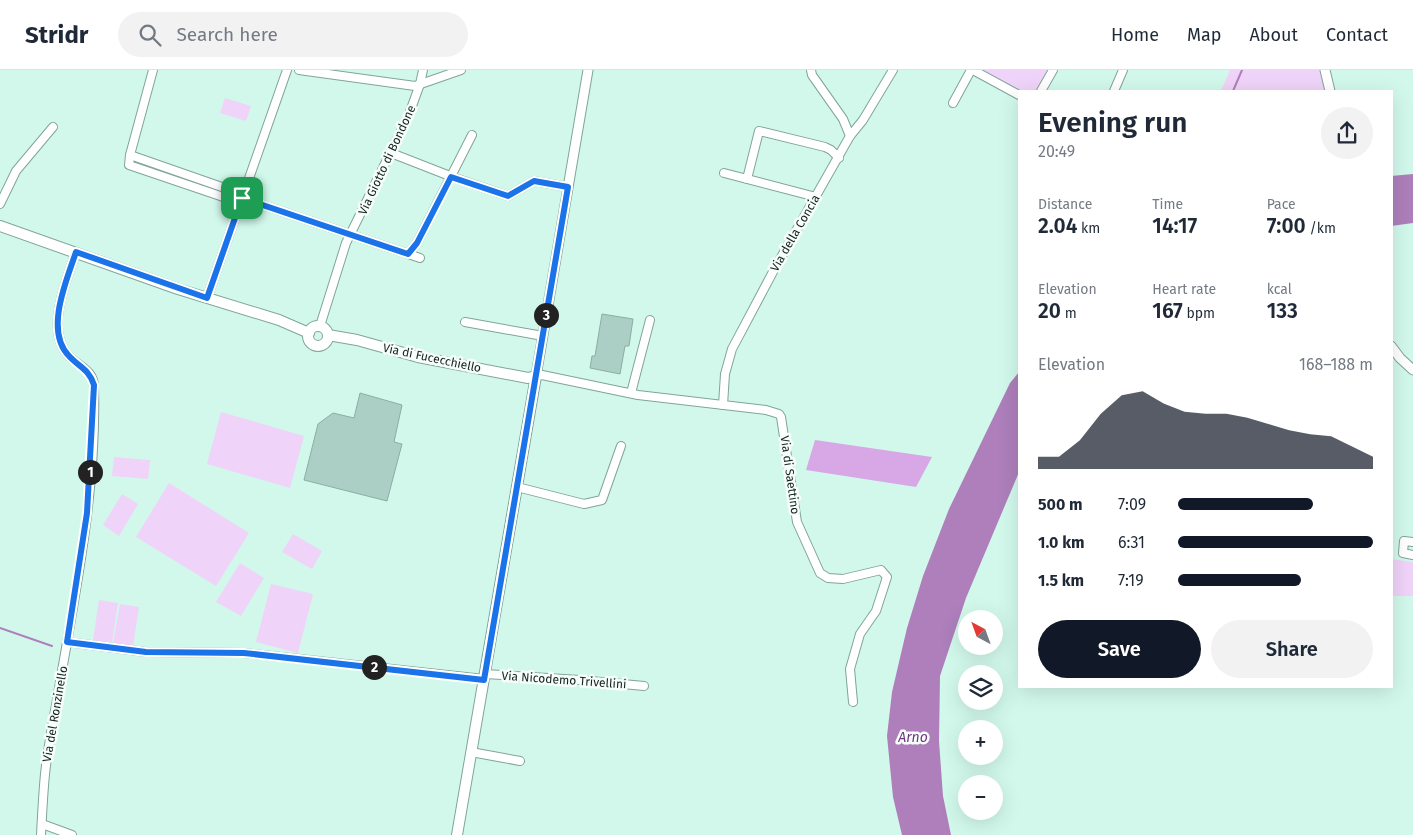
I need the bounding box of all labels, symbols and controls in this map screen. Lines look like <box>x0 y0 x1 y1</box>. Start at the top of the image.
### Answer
search box <box>118 12 468 57</box>
text: Stridr <box>25 21 88 49</box>
icon: search <box>136 21 164 49</box>
text: Search here <box>176 23 278 46</box>
text: Home <box>1111 24 1159 46</box>
text: Map <box>1187 24 1221 46</box>
text: About <box>1249 24 1298 46</box>
text: Contact <box>1326 24 1388 46</box>
street label: Via Giotto di Bondone <box>355 103 419 217</box>
text: Evening run <box>1038 106 1187 139</box>
button: share <box>1321 107 1373 159</box>
text: 20:49 <box>1038 142 1075 161</box>
pin <box>221 177 263 219</box>
icon: arrive <box>228 184 256 212</box>
street label: Via della Concia <box>767 192 823 274</box>
text: Distance <box>1038 196 1092 213</box>
text: Time <box>1152 196 1183 213</box>
text: Pace <box>1267 196 1296 213</box>
text: 2.04 <box>1038 213 1077 239</box>
text: 14:17 <box>1152 213 1197 239</box>
text: 7:00 <box>1267 213 1306 239</box>
text: km <box>1077 220 1100 237</box>
text: /km <box>1306 220 1336 237</box>
text: Elevation <box>1038 281 1097 298</box>
text: Heart rate <box>1152 281 1216 298</box>
text: kcal <box>1267 281 1292 298</box>
text: 20 <box>1038 298 1061 324</box>
text: 167 <box>1152 298 1183 324</box>
text: 133 <box>1267 298 1298 324</box>
pin: 3 <box>534 302 558 328</box>
text: m <box>1061 305 1077 322</box>
text: bpm <box>1183 305 1215 322</box>
text: 3 <box>543 307 550 324</box>
street label: Via di Fucecchiello <box>382 341 482 375</box>
text: Elevation <box>1038 355 1105 374</box>
text: 168–188 m <box>1299 355 1373 374</box>
street label: Via di Saettino <box>778 435 802 515</box>
pin: 1 <box>78 460 102 484</box>
text: 1 <box>87 464 94 481</box>
text: 500 m <box>1038 495 1083 514</box>
text: 7:09 <box>1118 495 1146 514</box>
text: 1.0 km <box>1038 533 1085 552</box>
text: 6:31 <box>1118 533 1145 552</box>
text: 1.5 km <box>1038 571 1084 590</box>
text: 7:19 <box>1118 571 1144 590</box>
north arrow <box>958 610 1002 655</box>
map controls <box>958 610 1003 820</box>
button: Save <box>1038 620 1201 678</box>
button: Share <box>1211 620 1373 678</box>
pin: 2 <box>362 654 386 680</box>
text: 2 <box>371 659 378 676</box>
street label: Via del Ronzinello <box>40 665 70 763</box>
button: layers <box>958 665 1003 710</box>
street label: Via Nicodemo Trivellini <box>501 669 627 691</box>
button: + <box>958 720 1003 765</box>
water label: Arno <box>897 729 928 746</box>
button: − <box>958 775 1003 820</box>

